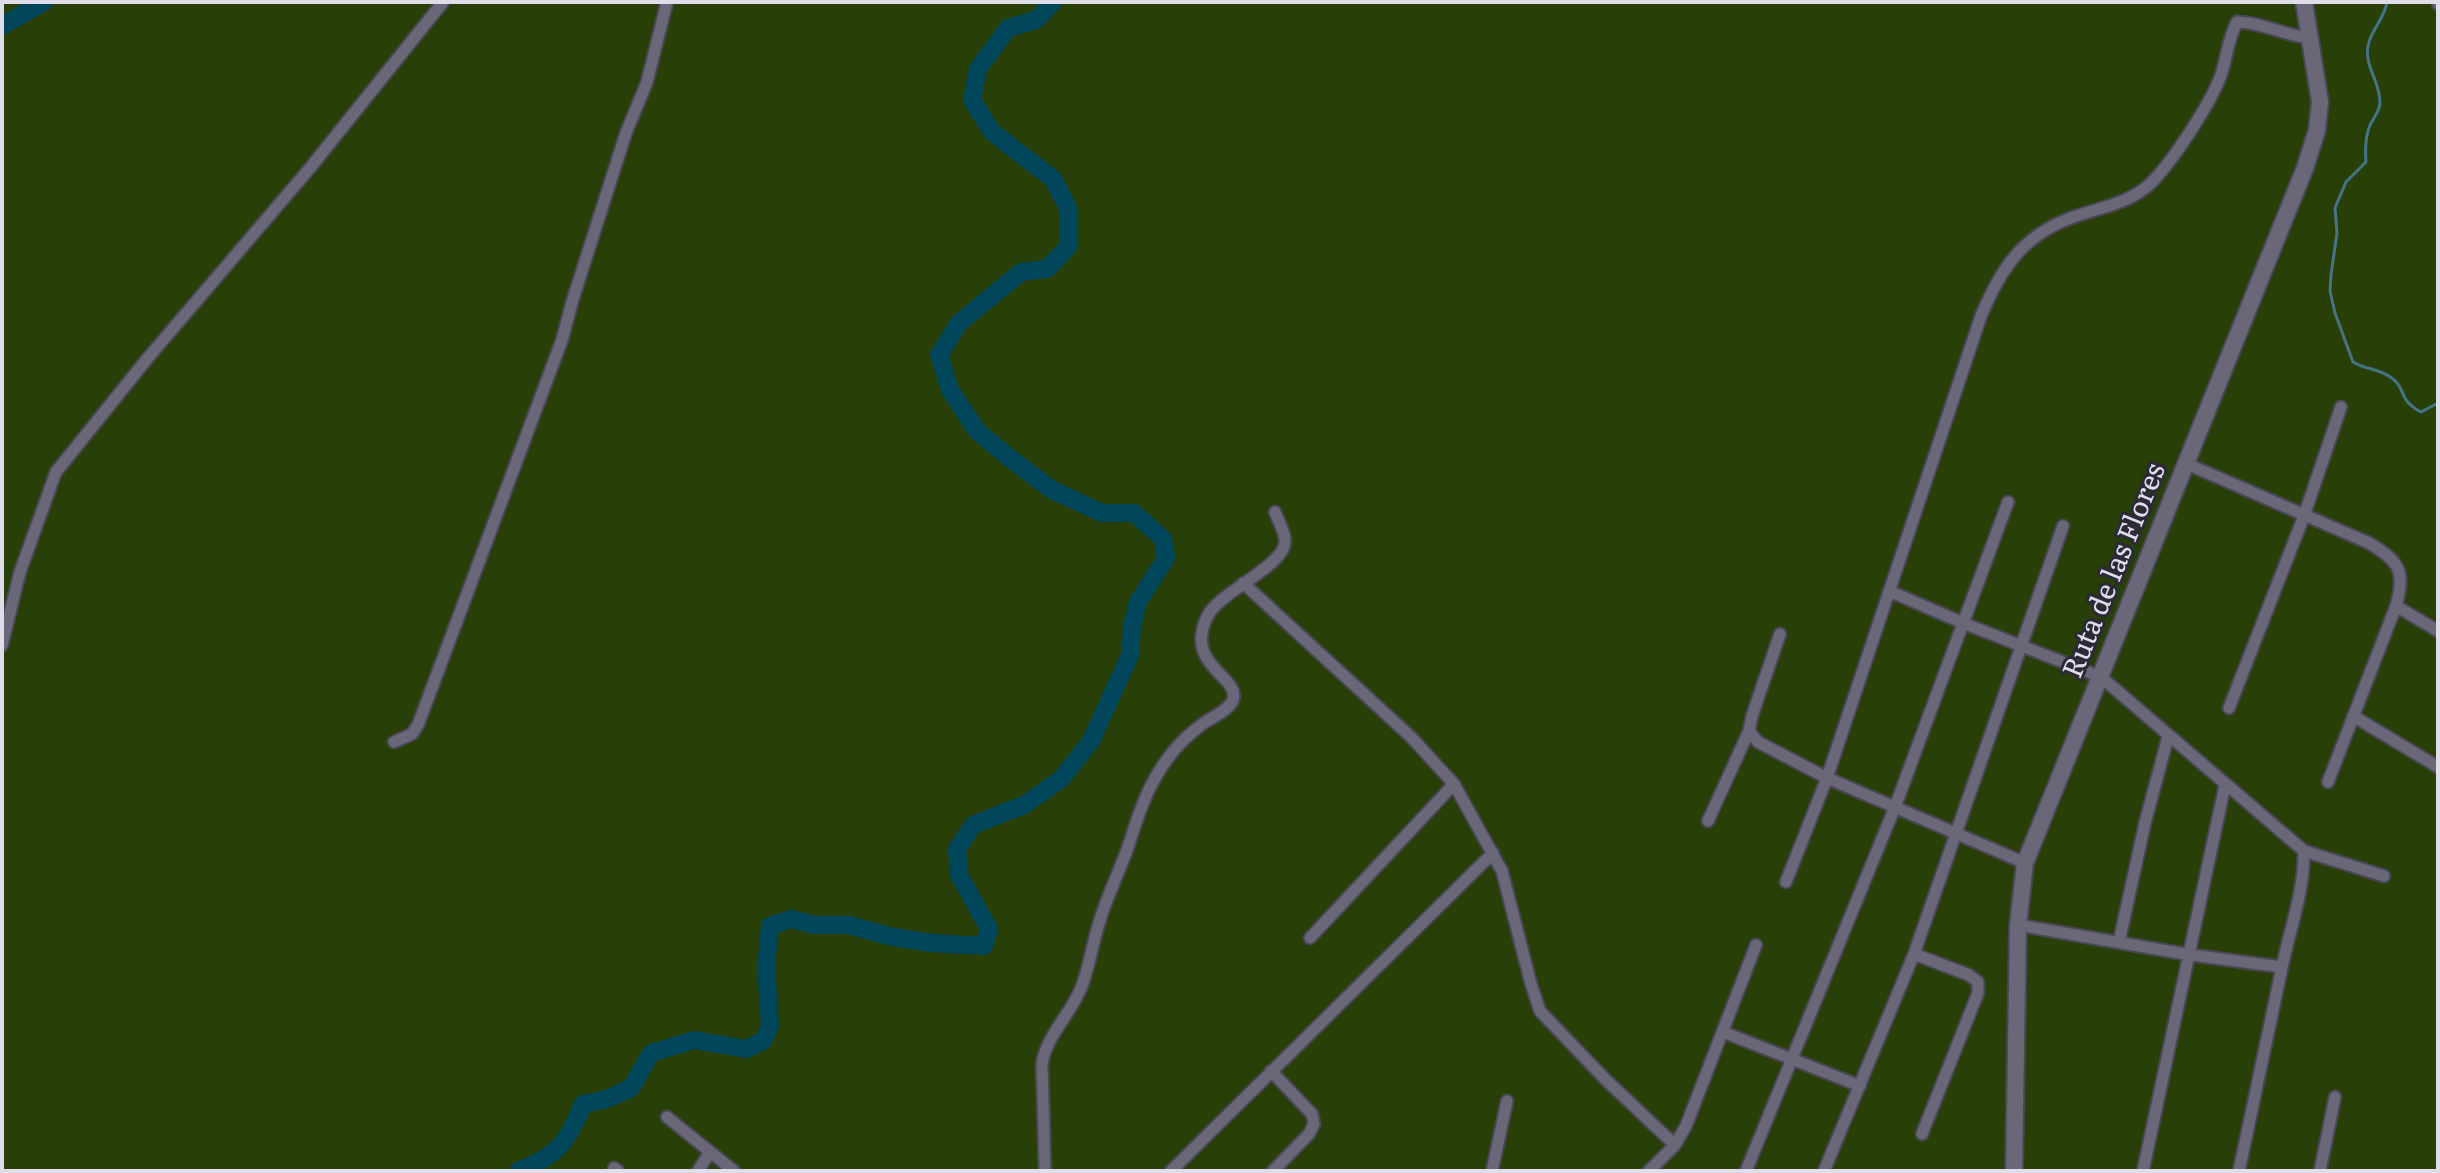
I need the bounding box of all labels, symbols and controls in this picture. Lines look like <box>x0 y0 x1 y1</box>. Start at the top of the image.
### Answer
street label: Ruta de las Flores <box>2057 459 2173 683</box>

